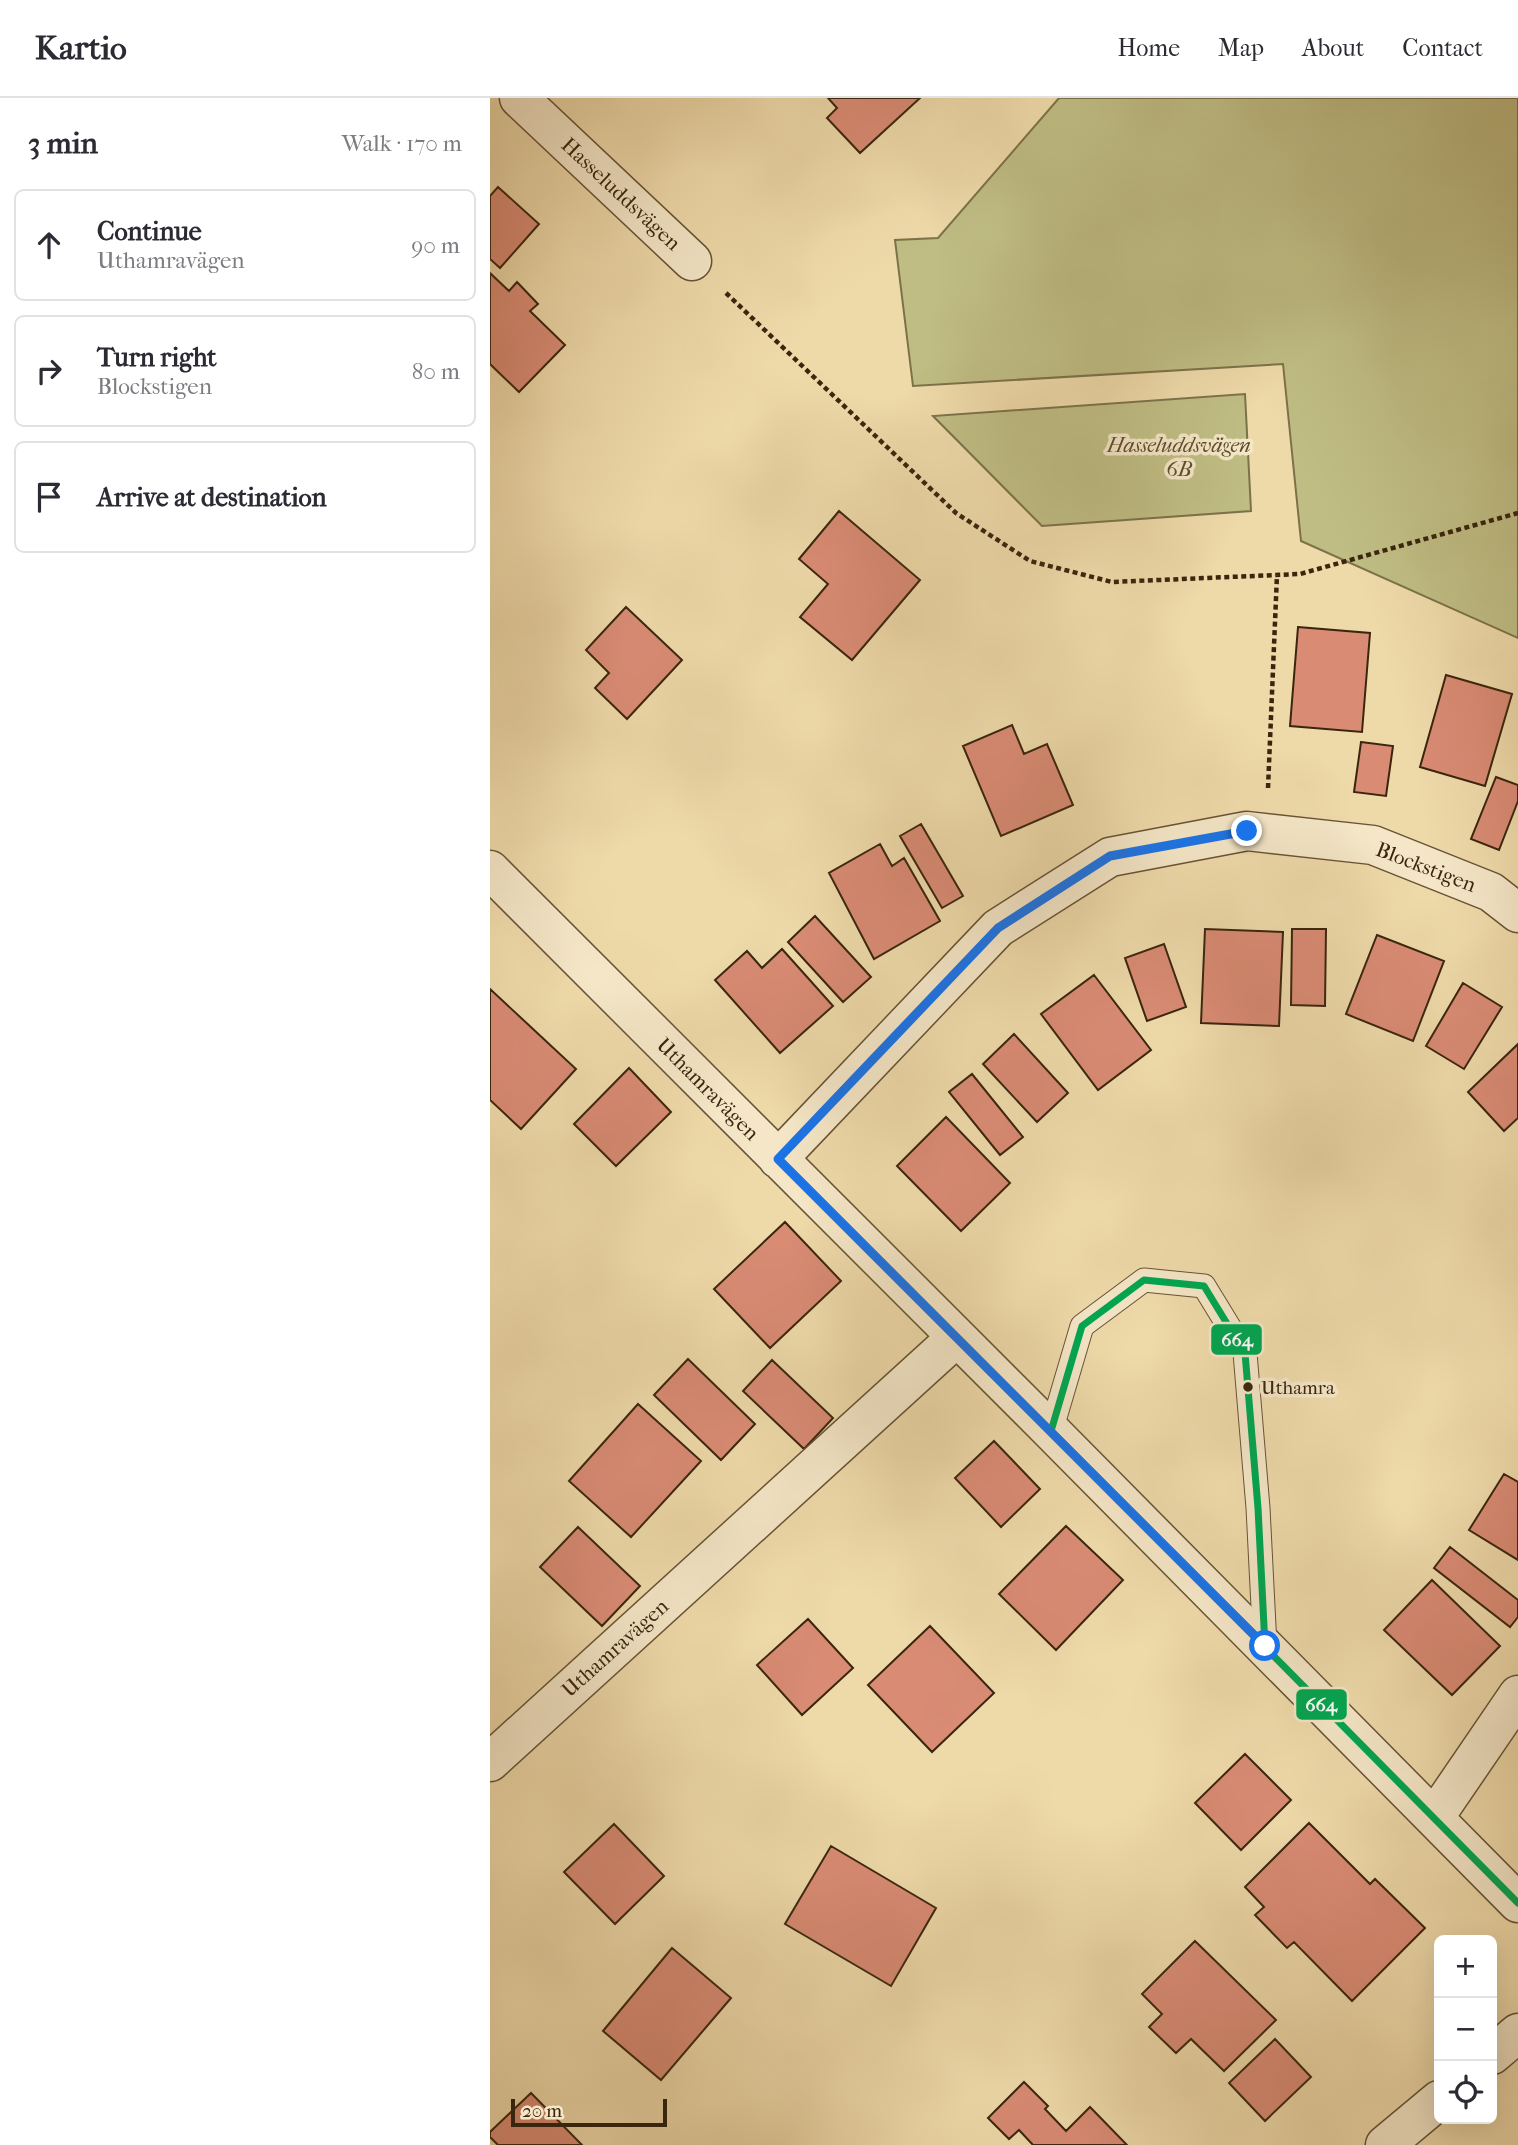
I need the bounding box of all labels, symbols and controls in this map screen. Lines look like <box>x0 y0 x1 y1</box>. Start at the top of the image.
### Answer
text: Kartio <box>35 29 127 68</box>
text: Home <box>1118 34 1180 62</box>
text: Map <box>1218 34 1264 62</box>
text: About <box>1302 34 1364 62</box>
text: Contact <box>1402 34 1483 62</box>
text: 3 min <box>28 126 98 161</box>
text: Walk · 170 m <box>342 130 462 157</box>
street label: Hasseluddsvägen <box>556 133 686 255</box>
text: Continue <box>97 216 202 247</box>
icon: ahead <box>30 226 68 264</box>
text: 90 m <box>411 232 460 259</box>
text: Uthamravägen <box>97 247 245 274</box>
text: Turn right <box>97 342 217 373</box>
icon: right <box>30 352 68 390</box>
text: 80 m <box>412 358 460 385</box>
text: Blockstigen <box>97 373 212 400</box>
park label: Hasseluddsvägen 6B <box>1106 433 1251 481</box>
icon: arrive <box>30 478 68 516</box>
text: Arrive at destination <box>97 482 327 513</box>
route end <box>1231 815 1262 846</box>
street label: Blockstigen <box>1373 837 1479 897</box>
street label: Uthamravägen <box>652 1033 764 1145</box>
line badge: 664 <box>1210 1323 1263 1356</box>
text: 664 <box>1221 1329 1254 1351</box>
place label: Uthamra <box>1261 1377 1335 1399</box>
marker: Uthamra <box>1241 1380 1255 1394</box>
street label: Uthamravägen <box>557 1594 673 1702</box>
route start <box>1249 1630 1280 1661</box>
line badge: 664 <box>1295 1688 1348 1721</box>
text: 664 <box>1305 1694 1338 1716</box>
map controls <box>1434 1935 1497 2124</box>
button: + <box>1434 1935 1497 1998</box>
button: − <box>1434 1998 1497 2061</box>
button: locate <box>1434 2061 1497 2124</box>
scale bar <box>511 2096 667 2128</box>
text: 20 m <box>522 2100 562 2122</box>

